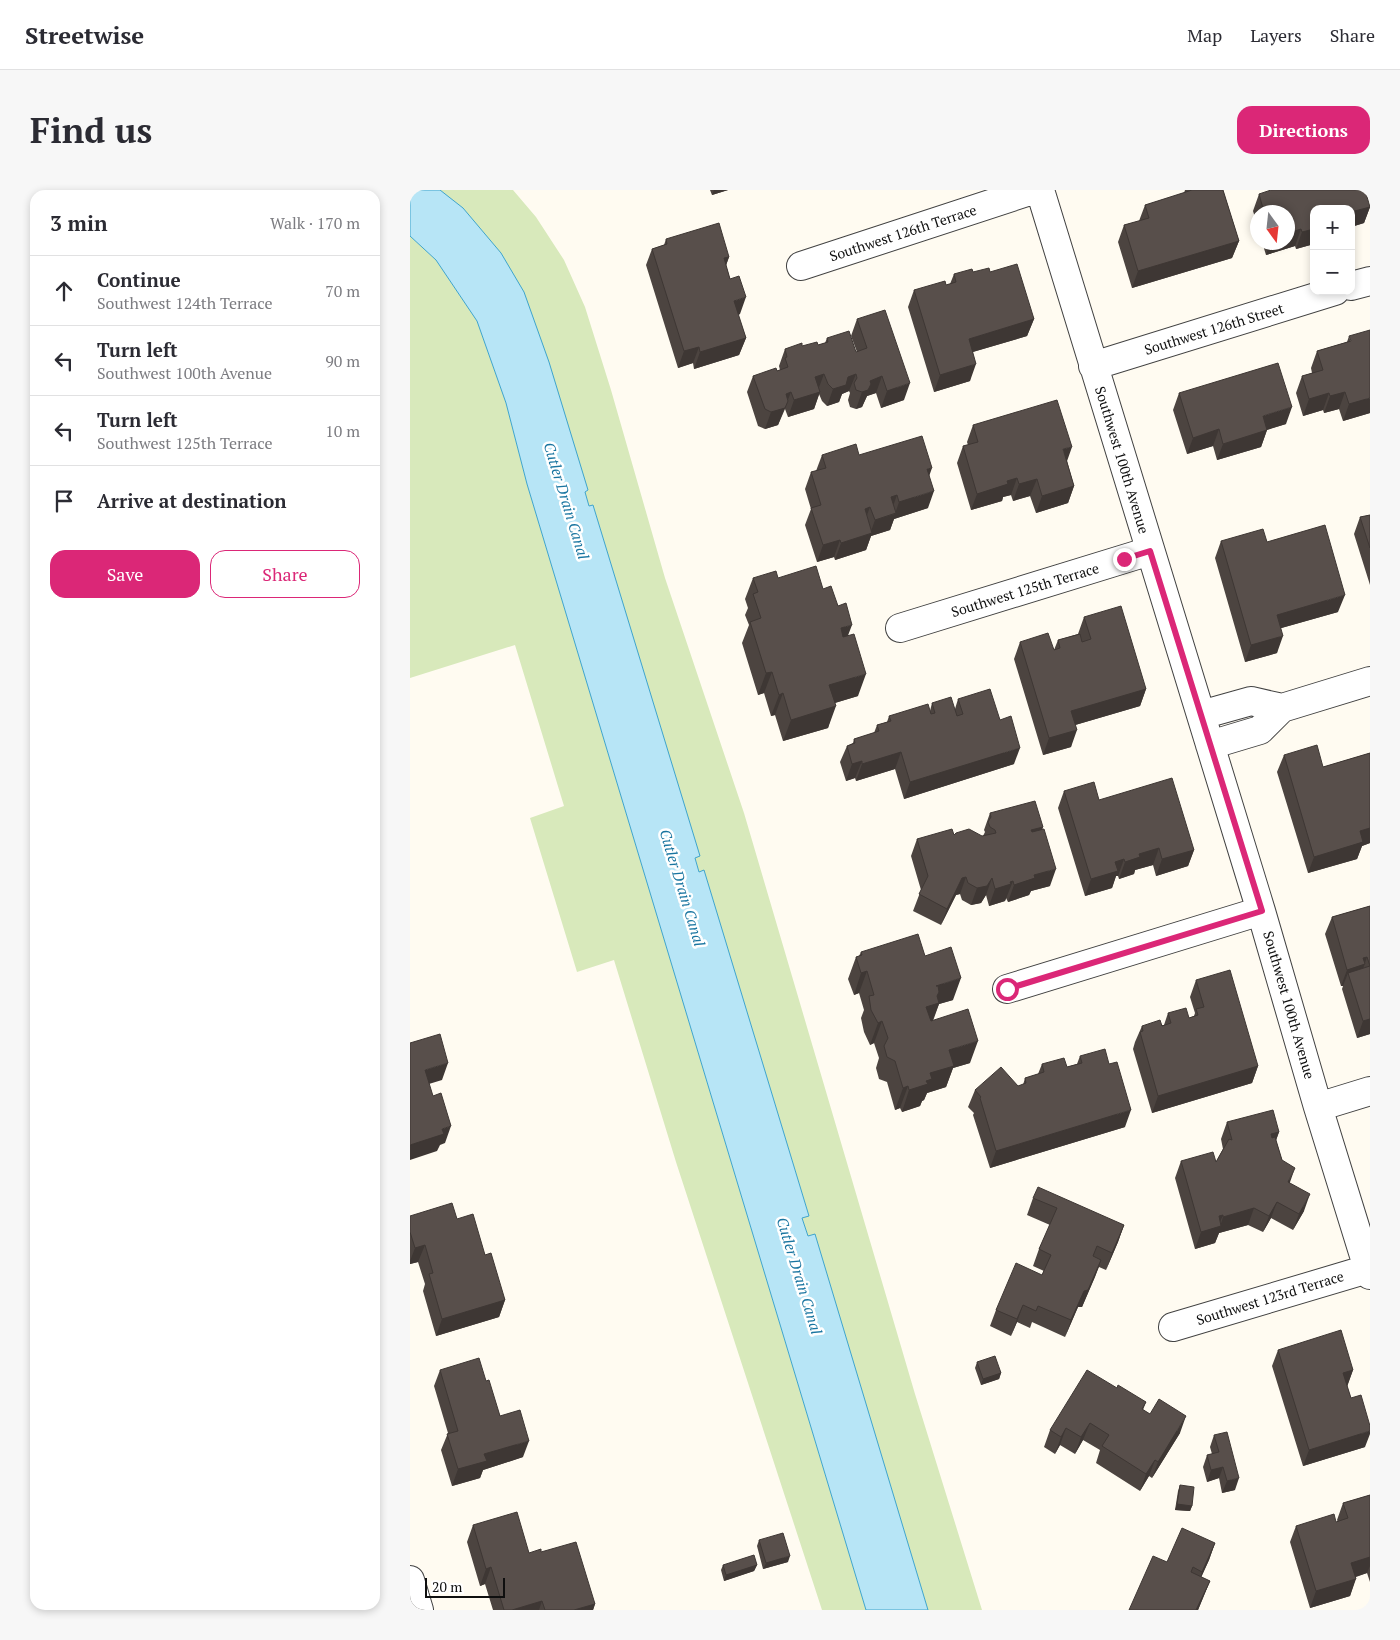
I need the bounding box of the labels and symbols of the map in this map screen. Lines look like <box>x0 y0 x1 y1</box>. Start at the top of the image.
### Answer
street label: Southwest 126th Terrace <box>827 200 979 265</box>
north arrow <box>1250 205 1295 250</box>
street label: Southwest 126th Street <box>1142 298 1287 359</box>
street label: Southwest 100th Avenue <box>1091 384 1154 536</box>
water label: Cutler Drain Canal <box>540 440 595 563</box>
route end <box>1113 548 1136 571</box>
street label: Southwest 125th Terrace <box>949 558 1101 621</box>
water label: Cutler Drain Canal <box>656 827 711 950</box>
street label: Southwest 100th Avenue <box>1259 929 1320 1081</box>
route start <box>996 978 1019 1001</box>
water label: Cutler Drain Canal <box>773 1215 828 1338</box>
street label: Southwest 123rd Terrace <box>1194 1266 1346 1329</box>
scale bar <box>425 1575 505 1598</box>

